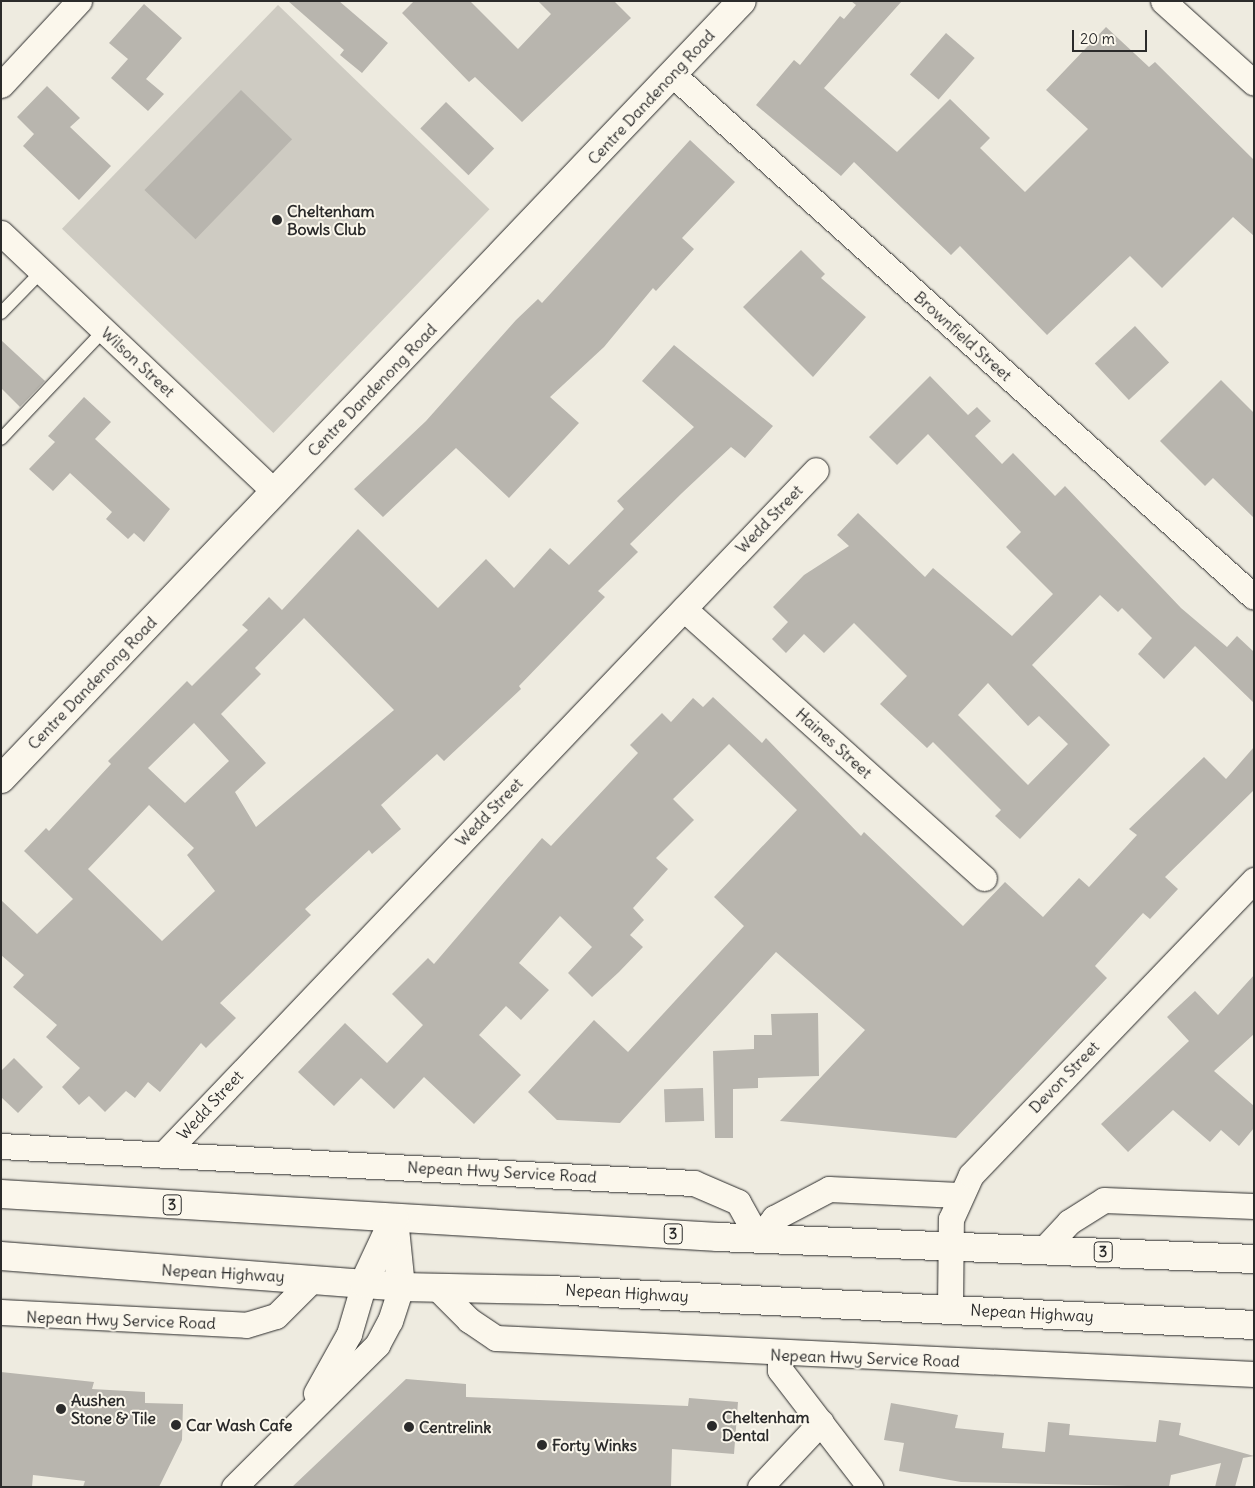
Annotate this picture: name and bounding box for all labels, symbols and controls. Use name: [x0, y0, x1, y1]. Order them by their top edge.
scale bar: [1075, 20, 1150, 52]
street label: Centre Dandenong Road: [584, 26, 718, 168]
text: 20 m: [1080, 29, 1115, 48]
place label: Cheltenham Bowls Club: [287, 201, 374, 239]
marker: Cheltenham Bowls Club: [271, 214, 283, 226]
street label: Brownfield Street: [910, 287, 1016, 385]
street label: Centre Dandenong Road: [304, 320, 440, 460]
street label: Wilson Street: [97, 323, 179, 401]
street label: Wedd Street: [732, 481, 806, 557]
street label: Centre Dandenong Road: [24, 613, 160, 753]
street label: Haines Street: [792, 704, 876, 782]
street label: Wedd Street: [452, 774, 526, 850]
street label: Devon Street: [1025, 1037, 1103, 1117]
street label: Wedd Street: [173, 1066, 247, 1144]
street label: Nepean Hwy Service Road: [407, 1157, 597, 1187]
road number: 3: [162, 1192, 182, 1218]
road number: 3: [663, 1222, 683, 1246]
road number: 3: [1093, 1240, 1113, 1264]
street label: Nepean Highway: [161, 1260, 285, 1286]
street label: Nepean Highway: [565, 1280, 689, 1306]
street label: Nepean Highway: [970, 1300, 1094, 1326]
street label: Nepean Hwy Service Road: [26, 1307, 216, 1333]
street label: Nepean Hwy Service Road: [770, 1345, 960, 1371]
place label: Aushen Stone & Tile: [71, 1390, 156, 1428]
marker: Aushen Stone & Tile: [55, 1403, 67, 1415]
place label: Cheltenham Dental: [722, 1407, 809, 1445]
place label: Car Wash Cafe: [186, 1415, 292, 1435]
place label: Centrelink: [419, 1417, 492, 1437]
marker: Car Wash Cafe: [170, 1419, 182, 1431]
marker: Cheltenham Dental: [706, 1420, 718, 1432]
marker: Centrelink: [403, 1421, 415, 1433]
place label: Forty Winks: [552, 1435, 637, 1455]
marker: Forty Winks: [536, 1439, 548, 1451]

